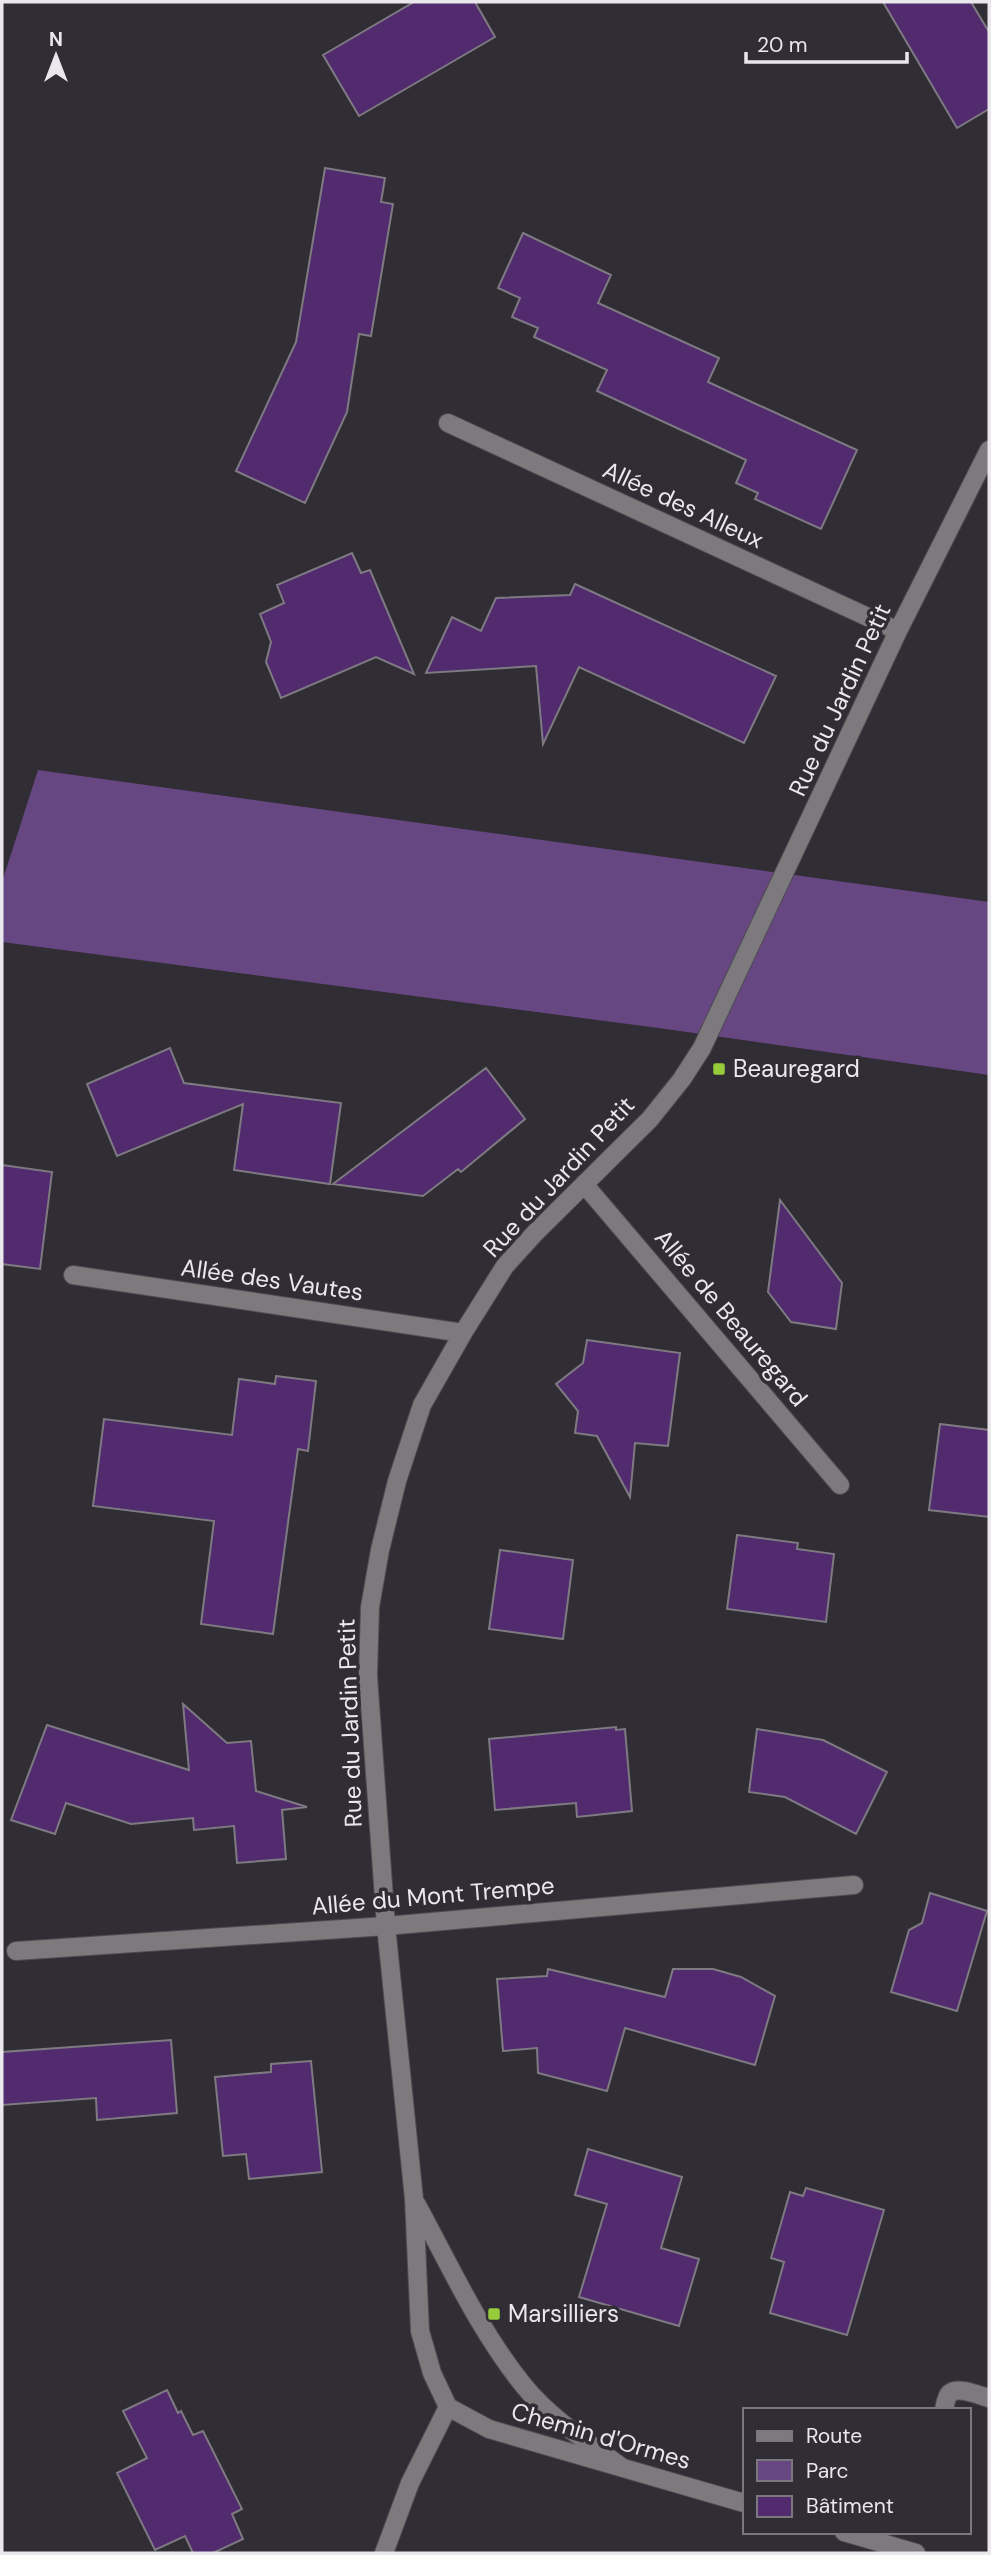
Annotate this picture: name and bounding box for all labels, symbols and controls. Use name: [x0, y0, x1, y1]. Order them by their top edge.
north arrow: [21, 21, 91, 91]
scale bar: [746, 21, 907, 65]
text: N: [49, 27, 63, 52]
text: 20 m: [757, 31, 808, 59]
street label: Allée des Alleux: [598, 454, 768, 555]
street label: Rue du Jardin Petit: [781, 599, 898, 801]
place label: Beauregard: [733, 1053, 860, 1084]
marker: Beauregard: [711, 1061, 727, 1077]
street label: Rue du Jardin Petit: [476, 1090, 641, 1264]
street label: Allée de Beauregard: [648, 1223, 815, 1413]
street label: Allée des Vautes: [179, 1251, 365, 1308]
street label: Rue du Jardin Petit: [330, 1618, 369, 1828]
street label: Allée du Mont Trempe: [310, 1869, 556, 1922]
place label: Marsilliers: [508, 2298, 619, 2329]
marker: Marsilliers: [486, 2306, 502, 2322]
street label: Chemin d'Ormes: [508, 2395, 694, 2476]
legend: [743, 2408, 970, 2534]
text: Route: [806, 2422, 862, 2450]
text: Parc: [806, 2457, 849, 2485]
text: Bâtiment: [806, 2492, 894, 2520]

